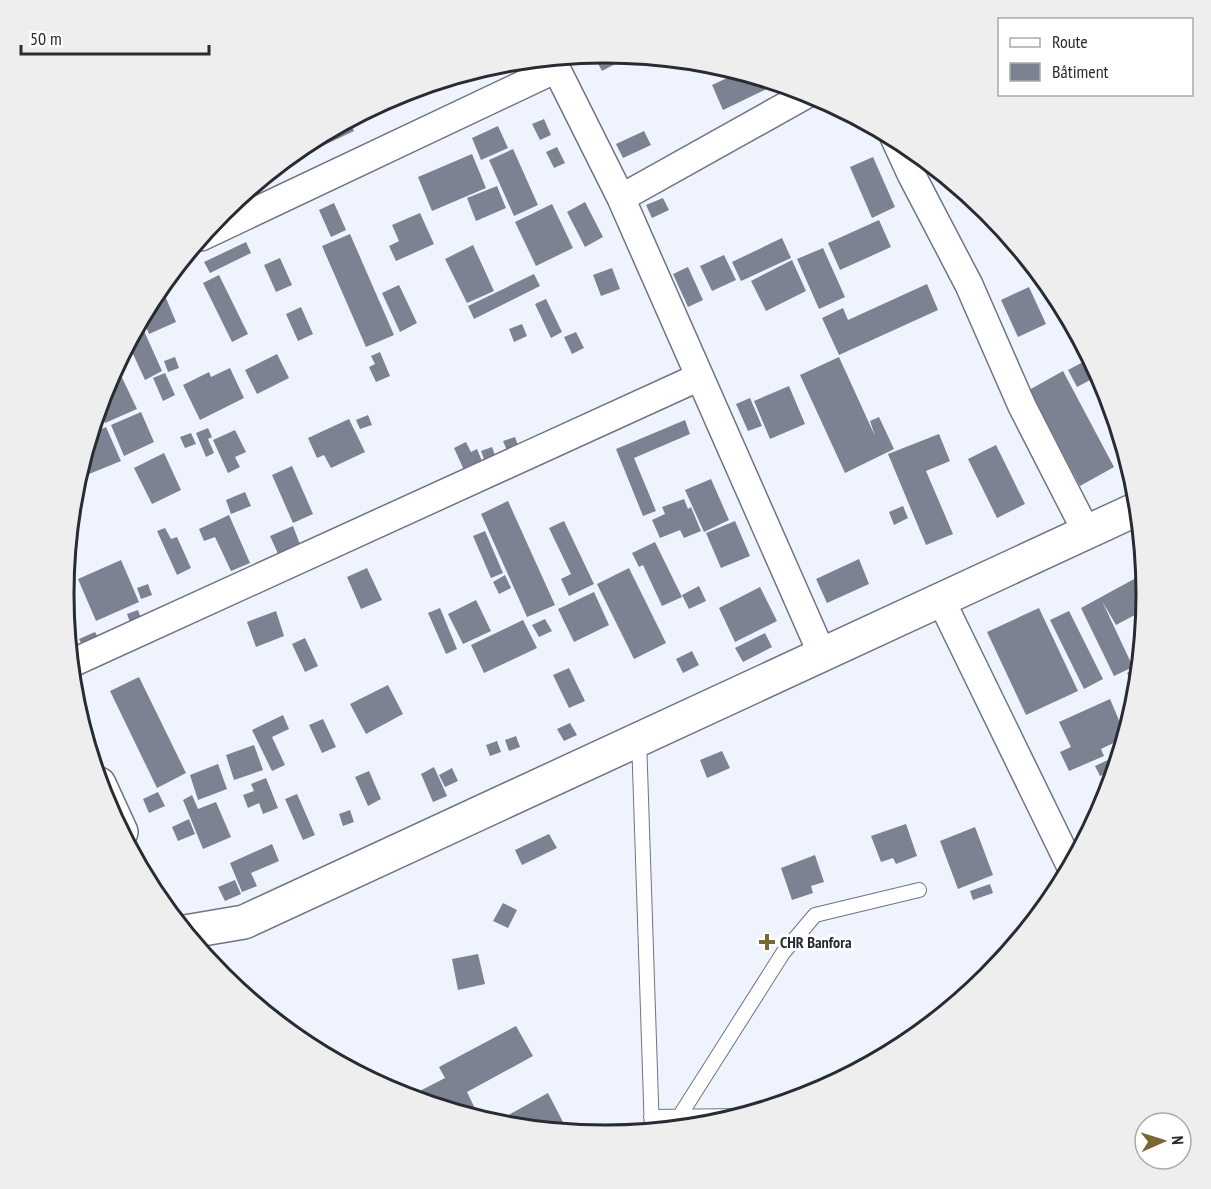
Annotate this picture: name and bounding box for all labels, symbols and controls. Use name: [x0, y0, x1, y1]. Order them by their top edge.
scale bar: [21, 18, 208, 56]
legend: [998, 18, 1193, 96]
text: 50 m: [30, 27, 62, 50]
text: Route: [1052, 30, 1088, 53]
text: Bâtiment: [1052, 60, 1109, 83]
place label: CHR Banfora: [780, 932, 852, 952]
marker: CHR Banfora: [758, 933, 776, 951]
north arrow: [1133, 1111, 1193, 1171]
text: N: [1168, 1135, 1188, 1145]

